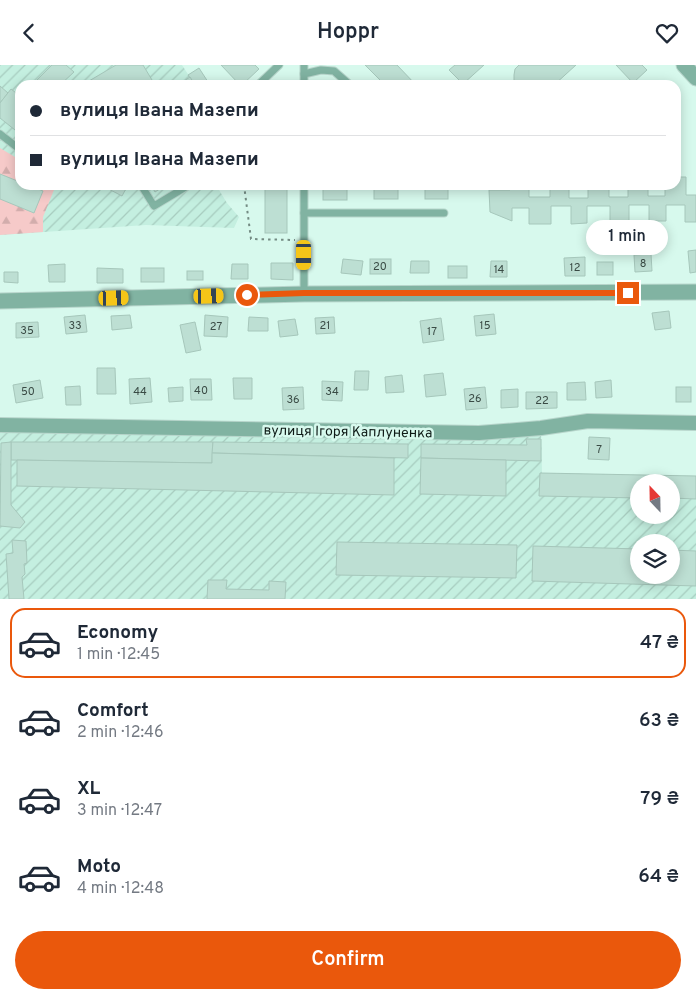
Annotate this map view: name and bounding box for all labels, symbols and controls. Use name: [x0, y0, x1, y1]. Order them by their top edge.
icon: back: [15, 19, 43, 47]
text: Hoppr: [317, 19, 379, 46]
icon: heart: [653, 19, 681, 47]
text: вулиця Івана Мазепи: [60, 99, 259, 123]
text: вулиця Івана Мазепи: [60, 148, 259, 172]
callout: 1 min: [587, 221, 669, 255]
text: 1 min: [608, 227, 646, 247]
car: [296, 240, 311, 270]
house number: 8: [640, 257, 646, 271]
house number: 20: [373, 260, 387, 274]
house number: 12: [570, 261, 580, 275]
house number: 14: [494, 263, 505, 277]
route end: [617, 282, 639, 304]
route start: [236, 284, 258, 306]
car: [193, 288, 224, 304]
car: [98, 290, 129, 306]
house number: 33: [68, 319, 82, 333]
house number: 21: [320, 319, 330, 333]
house number: 15: [480, 319, 491, 333]
house number: 27: [210, 320, 222, 334]
house number: 35: [20, 324, 34, 338]
house number: 17: [427, 325, 437, 339]
house number: 40: [194, 384, 208, 398]
house number: 50: [21, 385, 35, 399]
house number: 44: [133, 385, 147, 399]
house number: 34: [325, 385, 339, 399]
house number: 26: [468, 392, 482, 406]
house number: 36: [286, 393, 300, 407]
house number: 22: [535, 394, 549, 408]
street label: вулиця Ігоря Каплуненка: [263, 423, 433, 442]
house number: 7: [596, 443, 602, 457]
north arrow: [630, 474, 680, 524]
map controls: [630, 474, 680, 584]
button: layers: [630, 534, 680, 584]
icon: car: [17, 621, 62, 666]
text: Economy: [77, 621, 158, 645]
text: 47 ₴: [640, 631, 679, 655]
text: 1 min · 12:45: [77, 645, 160, 665]
icon: car: [17, 699, 62, 744]
text: Comfort: [77, 699, 149, 723]
text: 63 ₴: [639, 709, 679, 733]
text: 2 min · 12:46: [77, 723, 164, 743]
icon: car: [17, 777, 62, 822]
text: XL: [77, 777, 100, 801]
text: 79 ₴: [640, 787, 679, 811]
text: 3 min · 12:47: [77, 801, 162, 821]
icon: car: [17, 855, 62, 900]
text: Moto: [77, 855, 121, 879]
text: 64 ₴: [638, 865, 679, 889]
text: 4 min · 12:48: [77, 879, 164, 899]
button: Confirm: [15, 931, 681, 989]

